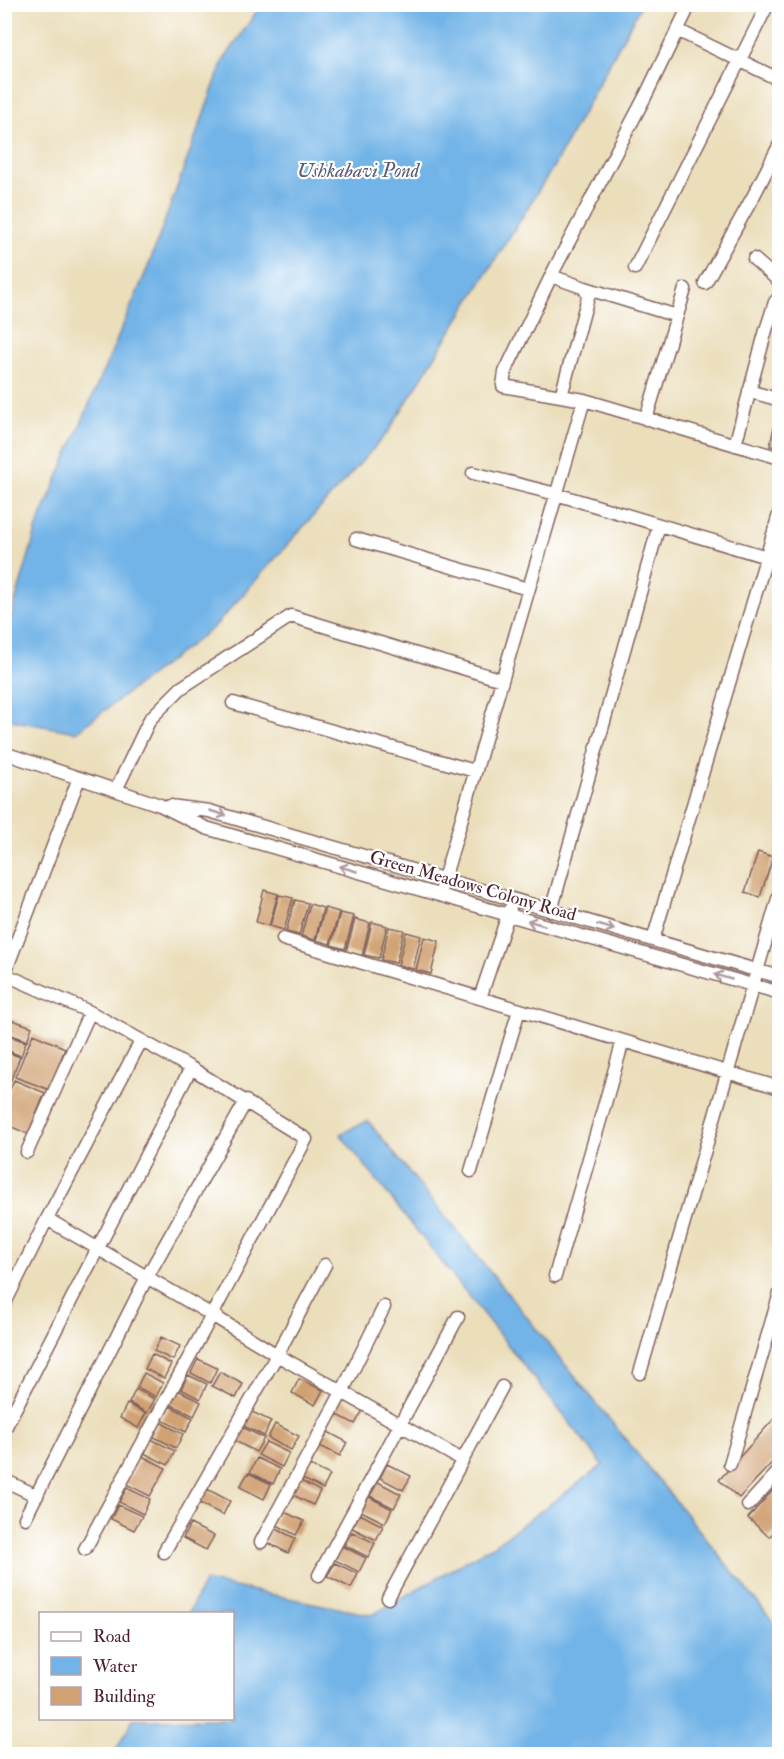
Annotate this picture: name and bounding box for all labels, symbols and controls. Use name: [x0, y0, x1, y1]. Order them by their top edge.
water label: Ushkabavi Pond: [297, 158, 421, 183]
one-way arrow: [208, 808, 227, 820]
street label: Green Meadows Colony Road: [367, 845, 579, 927]
one-way arrow: [339, 863, 358, 874]
one-way arrow: [527, 917, 546, 928]
one-way arrow: [596, 922, 615, 933]
one-way arrow: [714, 971, 733, 982]
legend: [39, 1612, 234, 1720]
text: Road: [93, 1625, 131, 1648]
text: Water: [92, 1655, 137, 1678]
text: Building: [93, 1685, 156, 1708]

